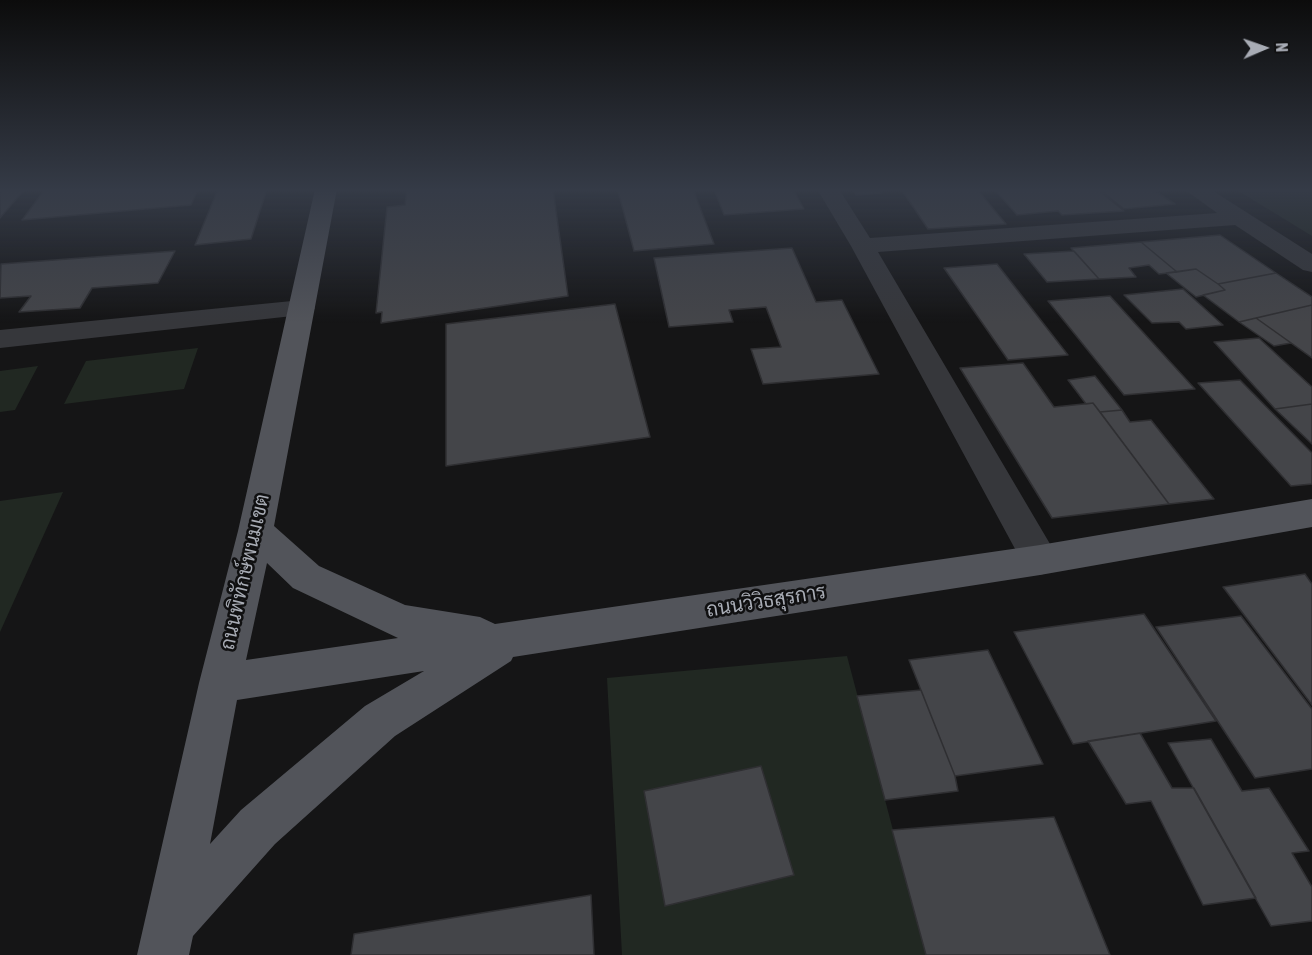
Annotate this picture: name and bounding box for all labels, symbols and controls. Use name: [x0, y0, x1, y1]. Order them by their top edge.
north arrow: [1234, 18, 1294, 78]
text: N: [1273, 42, 1291, 52]
street label: ถนนพิทักษ์พนมเขต: [215, 492, 275, 652]
street label: ถนนวิวิธสุรการ: [705, 580, 827, 622]

